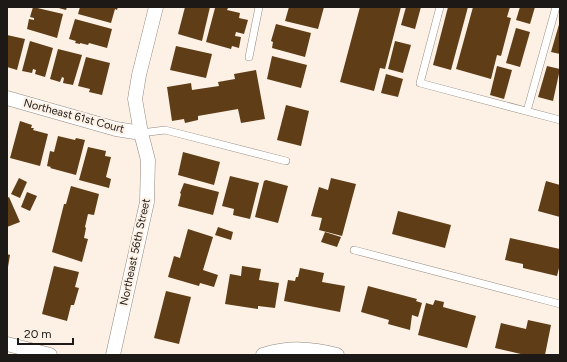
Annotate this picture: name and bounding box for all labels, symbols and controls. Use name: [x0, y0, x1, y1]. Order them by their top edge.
street label: Northeast 61st Court: [22, 96, 126, 136]
street label: Northeast 56th Street: [117, 197, 153, 307]
scale bar: [18, 320, 73, 346]
text: 20 m: [24, 327, 52, 341]

